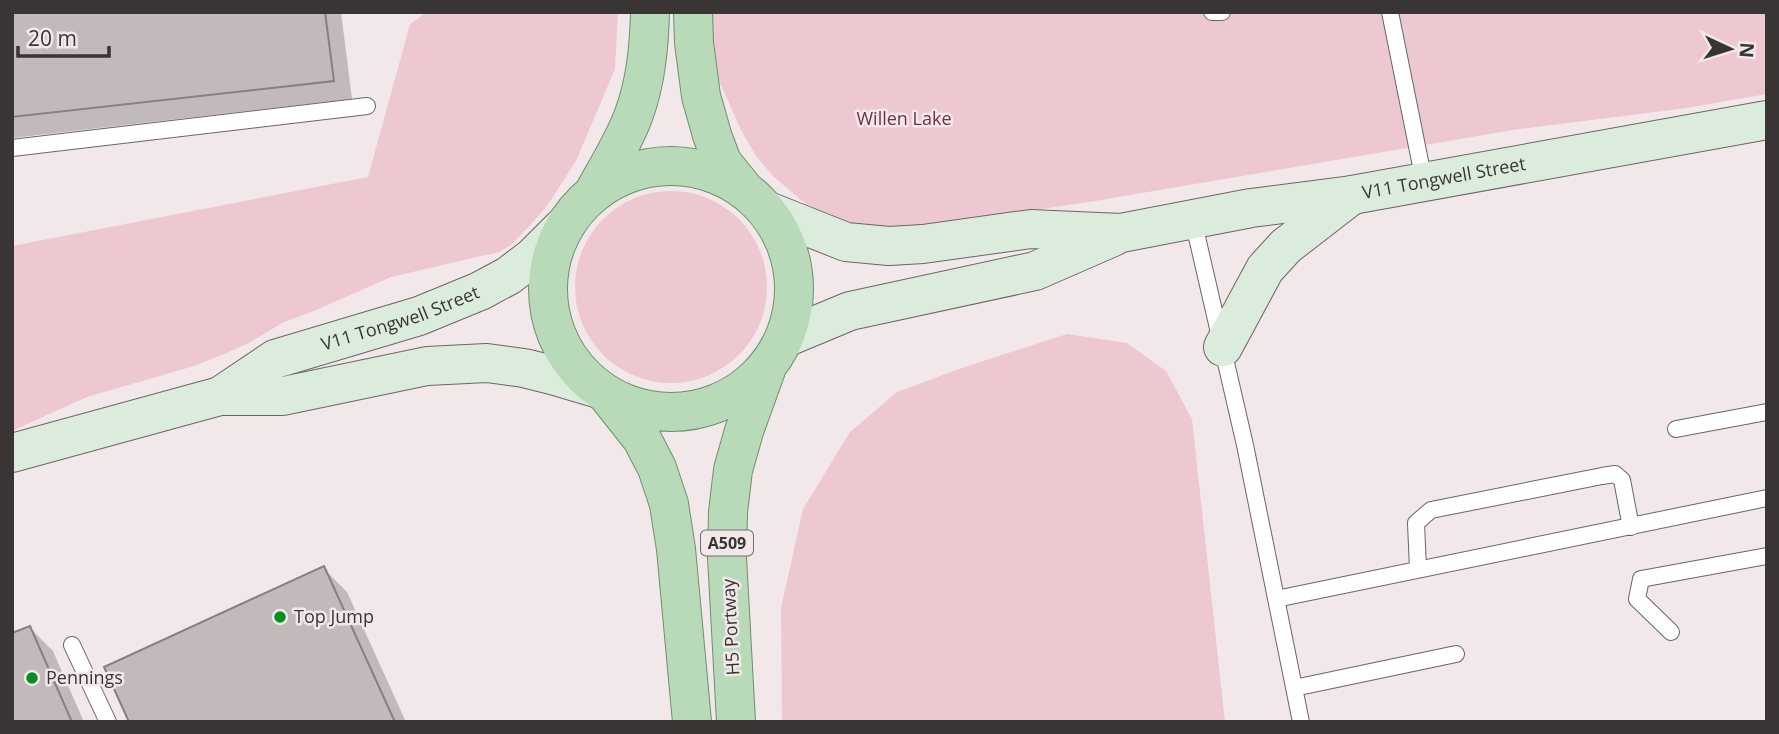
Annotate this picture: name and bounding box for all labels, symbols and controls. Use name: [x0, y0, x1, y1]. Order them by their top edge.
scale bar: [18, 14, 108, 58]
north arrow: [1695, 14, 1765, 84]
text: 20 m: [28, 24, 77, 52]
text: N: [1733, 42, 1760, 59]
park label: Willen Lake: [856, 106, 952, 130]
street label: V11 Tongwell Street: [1360, 151, 1527, 204]
street label: V11 Tongwell Street: [318, 280, 483, 356]
road number: A509: [701, 530, 753, 556]
street label: H5 Portway: [715, 577, 745, 676]
place label: Top Jump: [294, 604, 374, 628]
marker: Top Jump: [272, 609, 288, 625]
place label: Pennings: [46, 665, 123, 689]
marker: Pennings: [24, 670, 40, 686]

